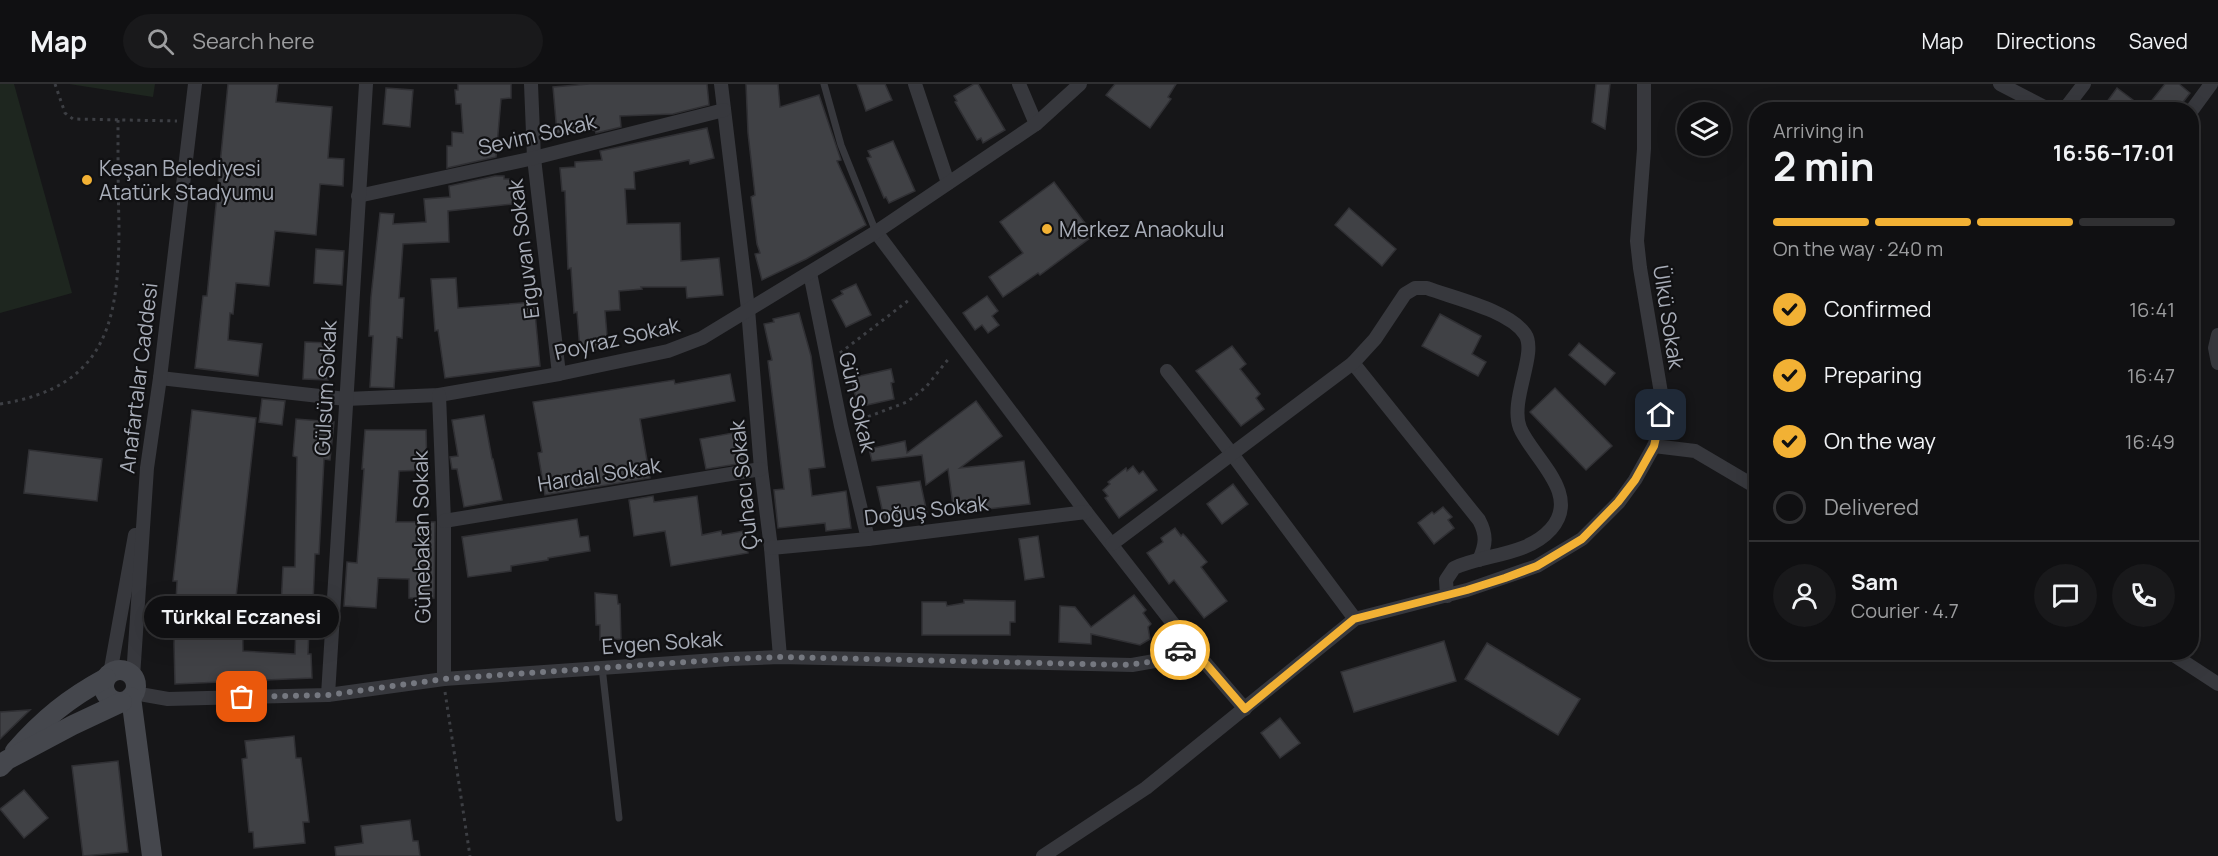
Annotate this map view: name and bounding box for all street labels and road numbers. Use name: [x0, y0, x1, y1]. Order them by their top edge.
street label: Sevim Sokak: [475, 107, 599, 161]
street label: Erguvan Sokak: [500, 177, 545, 320]
street label: Ülkü Sokak: [1647, 263, 1691, 371]
street label: Anafartalar Caddesi: [112, 281, 164, 475]
street label: Poyraz Sokak: [552, 310, 683, 366]
street label: Gülsüm Sokak: [307, 319, 343, 456]
street label: Gün Sokak: [833, 349, 883, 455]
street label: Çuhacı Sokak: [722, 418, 764, 551]
street label: Günebakan Sokak: [405, 450, 437, 624]
street label: Hardal Sokak: [535, 450, 663, 498]
street label: Doğuş Sokak: [862, 488, 990, 531]
street label: Evgen Sokak: [601, 624, 724, 660]

